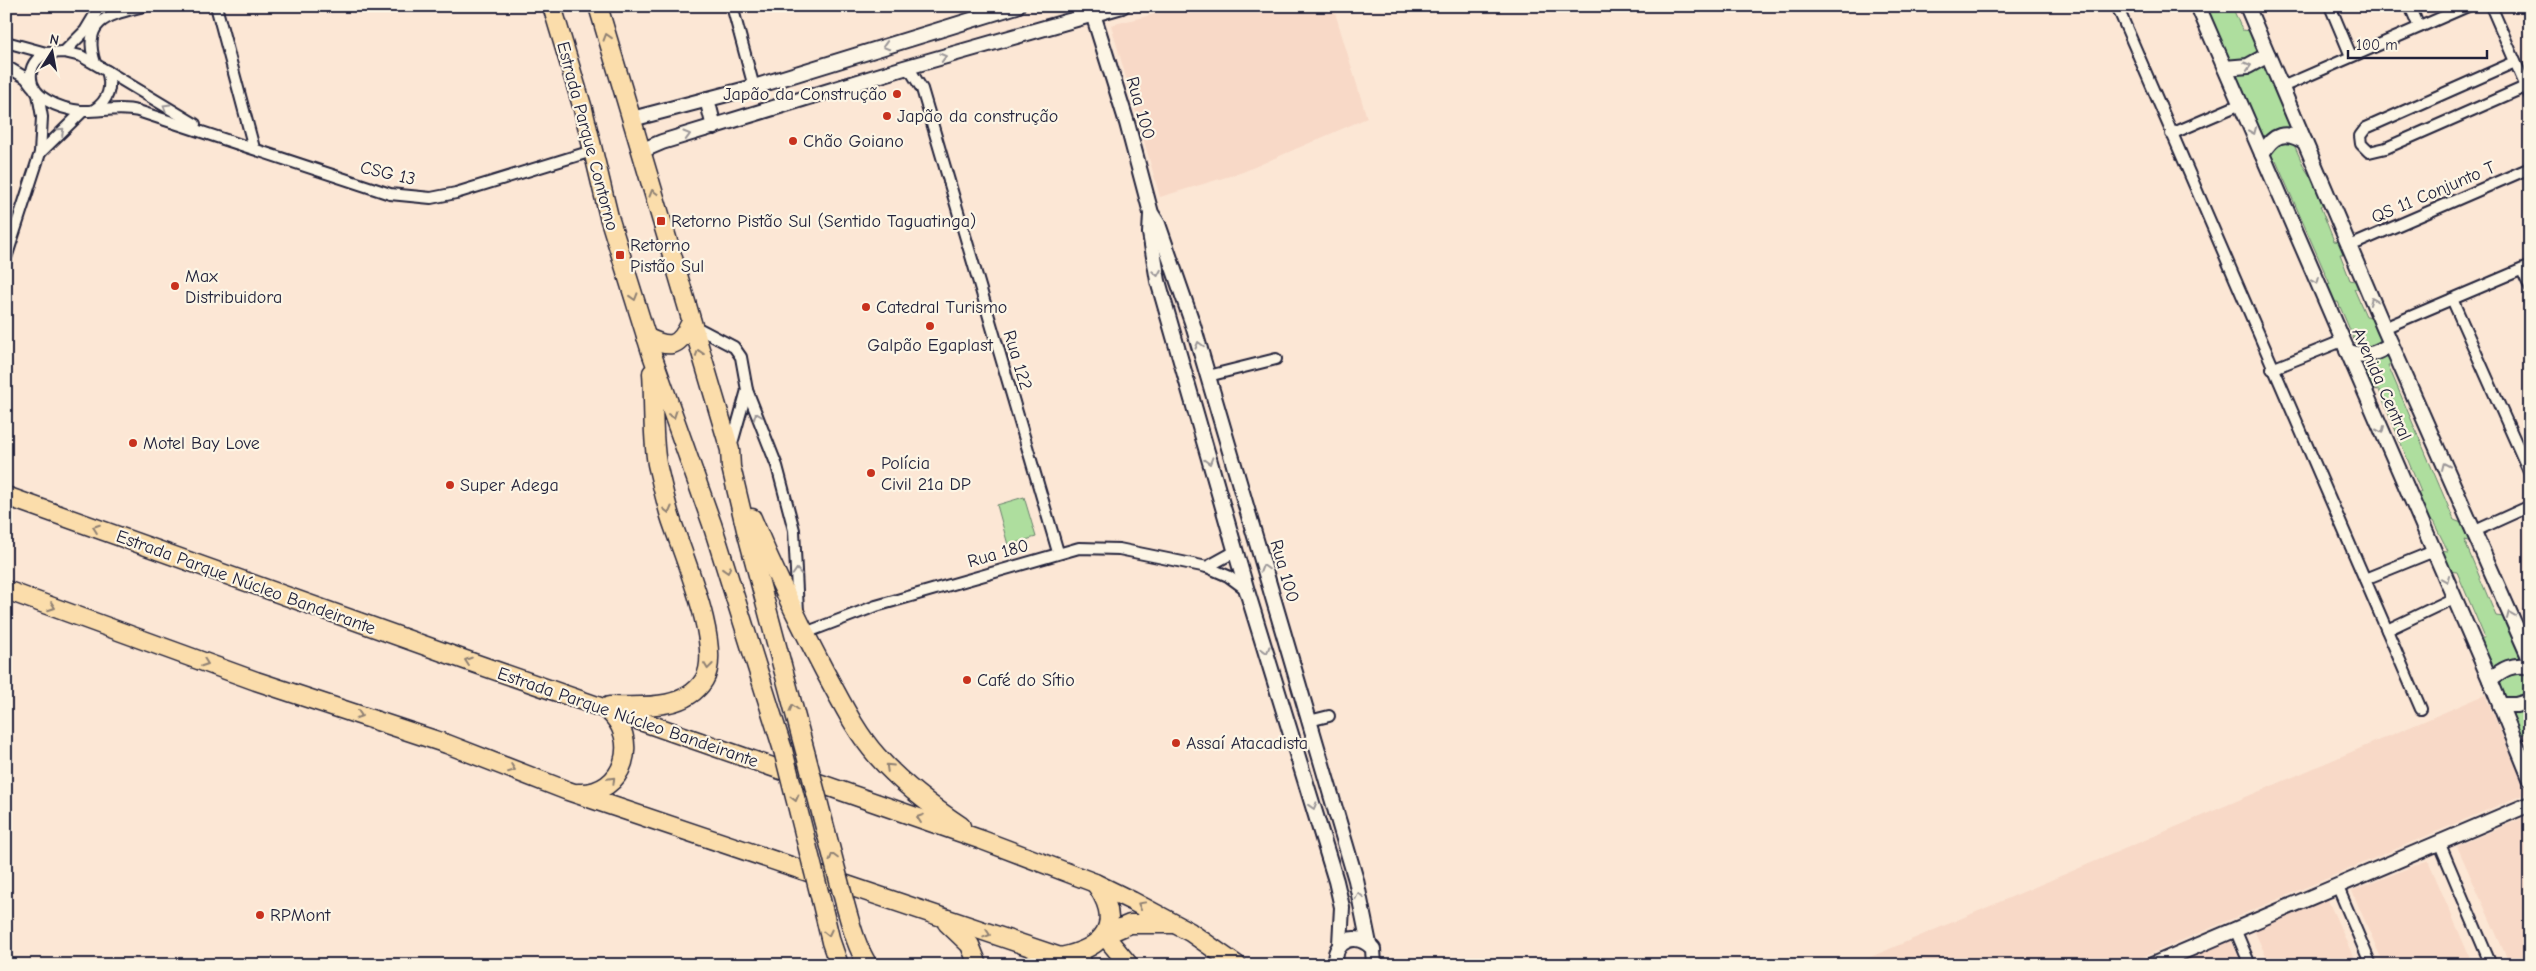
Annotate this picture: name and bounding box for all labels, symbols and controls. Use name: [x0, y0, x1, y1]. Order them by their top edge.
north arrow: [28, 28, 78, 78]
scale bar: [2348, 28, 2487, 60]
text: N: [48, 31, 60, 49]
one-way arrow: [603, 34, 613, 42]
text: 100 m: [2356, 36, 2398, 54]
street label: Estrada Parque Contorno: [552, 39, 623, 233]
one-way arrow: [883, 40, 891, 50]
one-way arrow: [938, 52, 946, 62]
one-way arrow: [2243, 61, 2252, 71]
street label: Rua 100: [1122, 74, 1159, 142]
place label: Japão da Construção: [723, 84, 887, 105]
marker: Japão da Construção: [891, 88, 903, 100]
one-way arrow: [163, 104, 172, 114]
place label: Japão da construção: [897, 106, 1058, 127]
marker: Japão da construção: [881, 110, 893, 122]
one-way arrow: [2246, 126, 2257, 135]
one-way arrow: [55, 128, 64, 137]
one-way arrow: [682, 130, 690, 140]
place label: Chão Goiano: [803, 131, 904, 152]
marker: Chão Goiano: [787, 135, 799, 147]
street label: CSG 13: [358, 157, 418, 190]
street label: QS 11 Conjunto T: [2368, 157, 2499, 228]
one-way arrow: [648, 189, 659, 198]
place label: Retorno Pistão Sul (Sentido Taguatinga): [671, 211, 976, 232]
marker: Retorno Pistão Sul (Sentido Taguatinga): [655, 215, 667, 227]
place label: Retorno Pistão Sul: [630, 235, 704, 277]
marker: Retorno Pistão Sul: [614, 249, 626, 261]
place label: Max Distribuidora: [185, 266, 282, 308]
one-way arrow: [1151, 269, 1162, 277]
one-way arrow: [2310, 276, 2321, 285]
marker: Max Distribuidora: [169, 280, 181, 292]
one-way arrow: [628, 293, 638, 301]
place label: Catedral Turismo: [876, 297, 1007, 318]
one-way arrow: [2368, 297, 2379, 306]
marker: Catedral Turismo: [860, 301, 872, 313]
marker: Galpão Egaplast: [924, 320, 936, 332]
street label: Avenida Central: [2347, 325, 2416, 444]
street label: Rua 122: [999, 328, 1037, 392]
place label: Galpão Egaplast: [867, 335, 994, 356]
one-way arrow: [1194, 341, 1205, 350]
one-way arrow: [695, 349, 705, 358]
one-way arrow: [667, 410, 677, 419]
one-way arrow: [753, 412, 763, 420]
one-way arrow: [2375, 425, 2386, 434]
place label: Motel Bay Love: [143, 433, 260, 454]
marker: Motel Bay Love: [127, 437, 139, 449]
place label: Polícia Civil 21a DP: [881, 453, 971, 495]
one-way arrow: [1204, 456, 1214, 465]
one-way arrow: [2441, 462, 2452, 471]
marker: Polícia Civil 21a DP: [865, 467, 877, 479]
place label: Super Adega: [460, 475, 559, 496]
marker: Super Adega: [444, 479, 456, 491]
one-way arrow: [662, 505, 673, 514]
one-way arrow: [93, 524, 101, 534]
street label: Estrada Parque Núcleo Bandeirante: [113, 526, 378, 639]
street label: Rua 180: [965, 535, 1031, 572]
street label: Rua 100: [1266, 537, 1303, 605]
one-way arrow: [1260, 565, 1270, 573]
one-way arrow: [721, 566, 731, 574]
one-way arrow: [792, 568, 802, 576]
one-way arrow: [2439, 574, 2450, 583]
one-way arrow: [47, 601, 56, 611]
one-way arrow: [2506, 611, 2517, 620]
one-way arrow: [1261, 646, 1271, 654]
one-way arrow: [200, 657, 209, 667]
one-way arrow: [465, 657, 473, 667]
one-way arrow: [703, 662, 714, 670]
street label: Estrada Parque Núcleo Bandeirante: [495, 663, 761, 772]
place label: Café do Sítio: [977, 670, 1075, 691]
marker: Café do Sítio: [961, 674, 973, 686]
one-way arrow: [789, 704, 799, 712]
one-way arrow: [354, 710, 362, 720]
place label: Assaí Atacadista: [1186, 733, 1308, 754]
marker: Assaí Atacadista: [1170, 737, 1182, 749]
one-way arrow: [507, 764, 515, 774]
one-way arrow: [885, 764, 894, 773]
one-way arrow: [606, 777, 615, 786]
one-way arrow: [789, 793, 800, 802]
one-way arrow: [1308, 801, 1318, 809]
one-way arrow: [916, 814, 925, 824]
one-way arrow: [828, 853, 838, 861]
one-way arrow: [1355, 891, 1365, 900]
one-way arrow: [1137, 901, 1146, 911]
place label: RPMont: [270, 905, 331, 926]
marker: RPMont: [254, 909, 266, 921]
one-way arrow: [822, 928, 833, 937]
one-way arrow: [983, 928, 991, 938]

